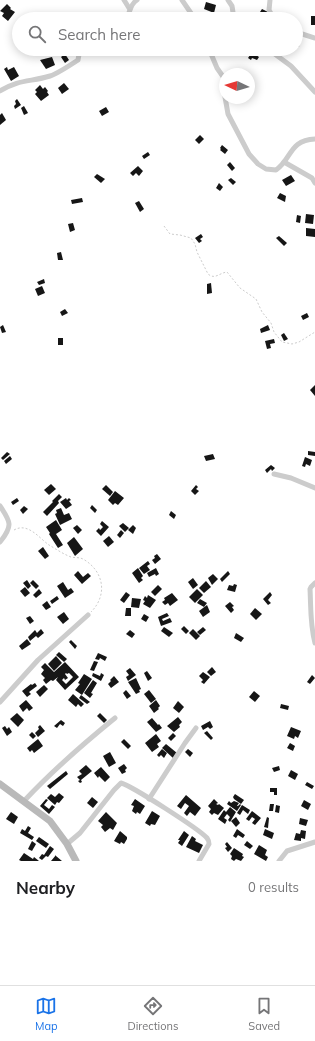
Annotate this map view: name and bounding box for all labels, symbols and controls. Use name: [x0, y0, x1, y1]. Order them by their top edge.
search box: [12, 12, 303, 56]
icon: search: [26, 23, 48, 45]
text: Search here: [58, 25, 140, 44]
north arrow: [219, 68, 255, 104]
text: Nearby: [16, 877, 75, 898]
text: 0 results: [248, 879, 299, 895]
tab: Map: [35, 995, 58, 1033]
tab: Directions: [128, 995, 178, 1033]
tab: Saved: [248, 995, 280, 1033]

